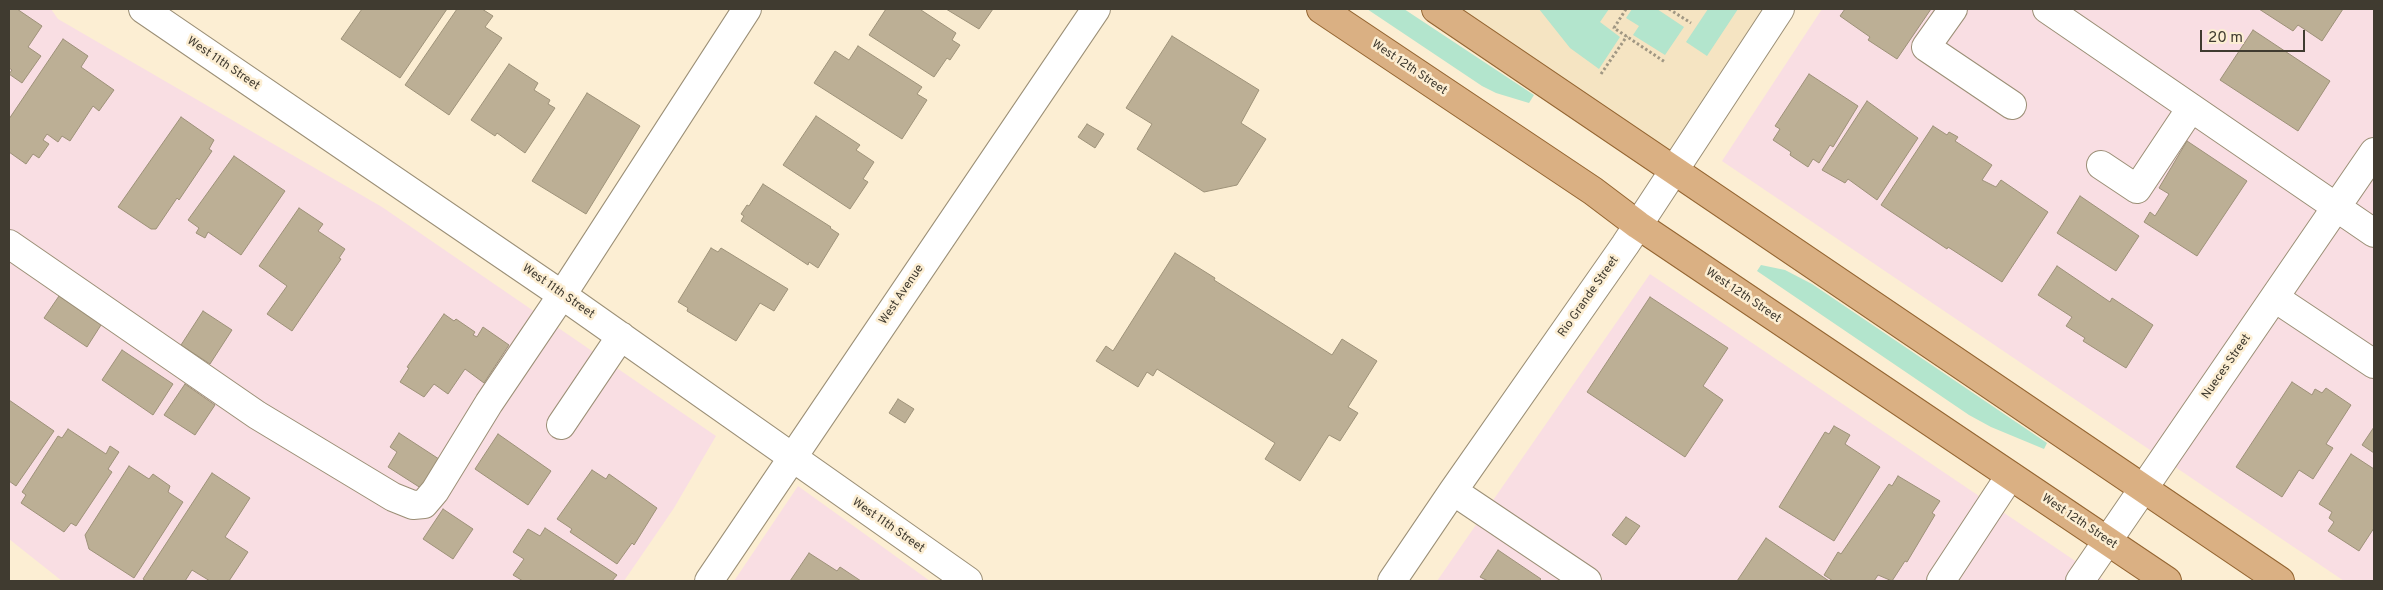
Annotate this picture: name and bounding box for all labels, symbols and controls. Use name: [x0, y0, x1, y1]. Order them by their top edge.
scale bar: [2203, 20, 2308, 52]
text: 20 m: [2208, 29, 2243, 48]
street label: West 11th Street: [184, 34, 262, 94]
street label: West 12th Street: [1369, 37, 1449, 99]
street label: Rio Grande Street: [1556, 254, 1622, 340]
street label: West 11th Street: [519, 262, 597, 322]
street label: West Avenue: [877, 262, 927, 328]
street label: West 12th Street: [1703, 265, 1783, 327]
street label: Nueces Street: [2199, 332, 2255, 402]
street label: West 12th Street: [2039, 491, 2119, 553]
street label: West 11th Street: [849, 496, 927, 556]

